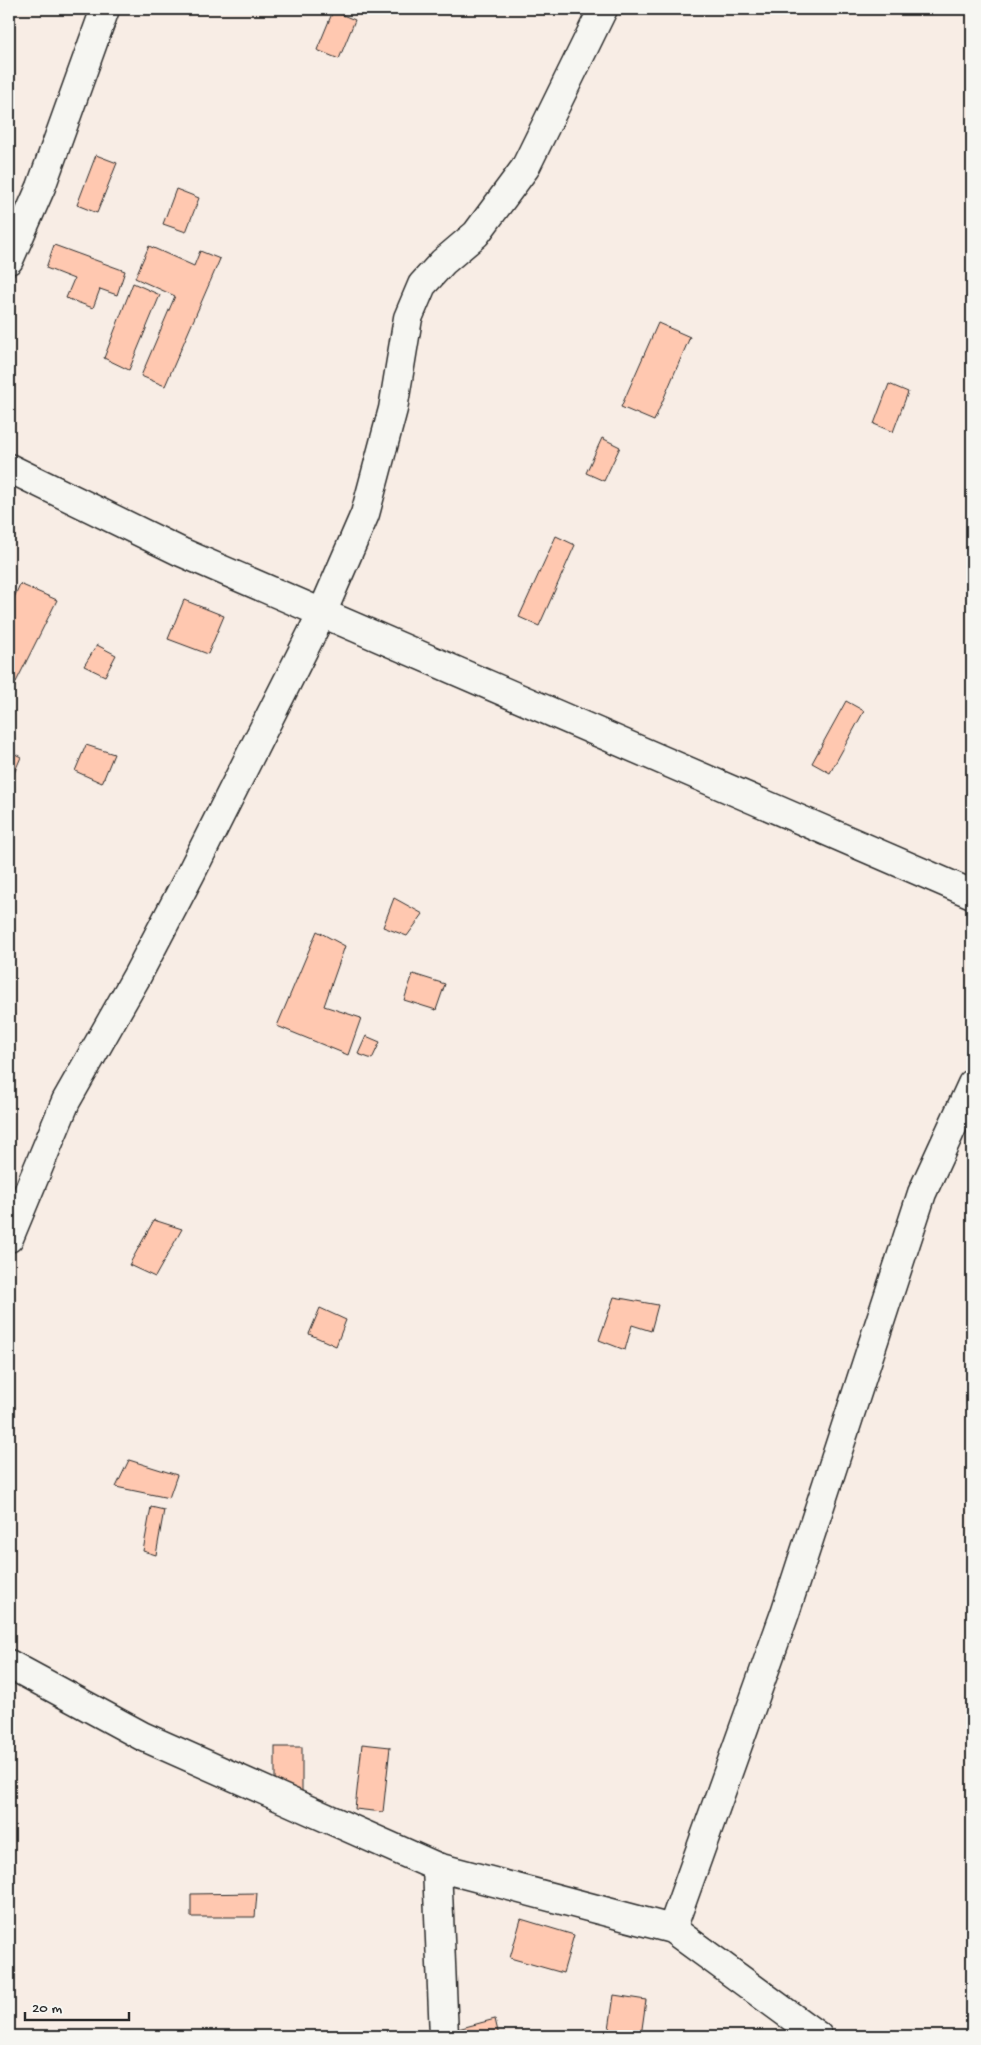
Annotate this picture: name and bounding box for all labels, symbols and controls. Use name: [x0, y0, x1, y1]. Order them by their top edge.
scale bar: [25, 1990, 129, 2022]
text: 20 m: [32, 2000, 62, 2018]

